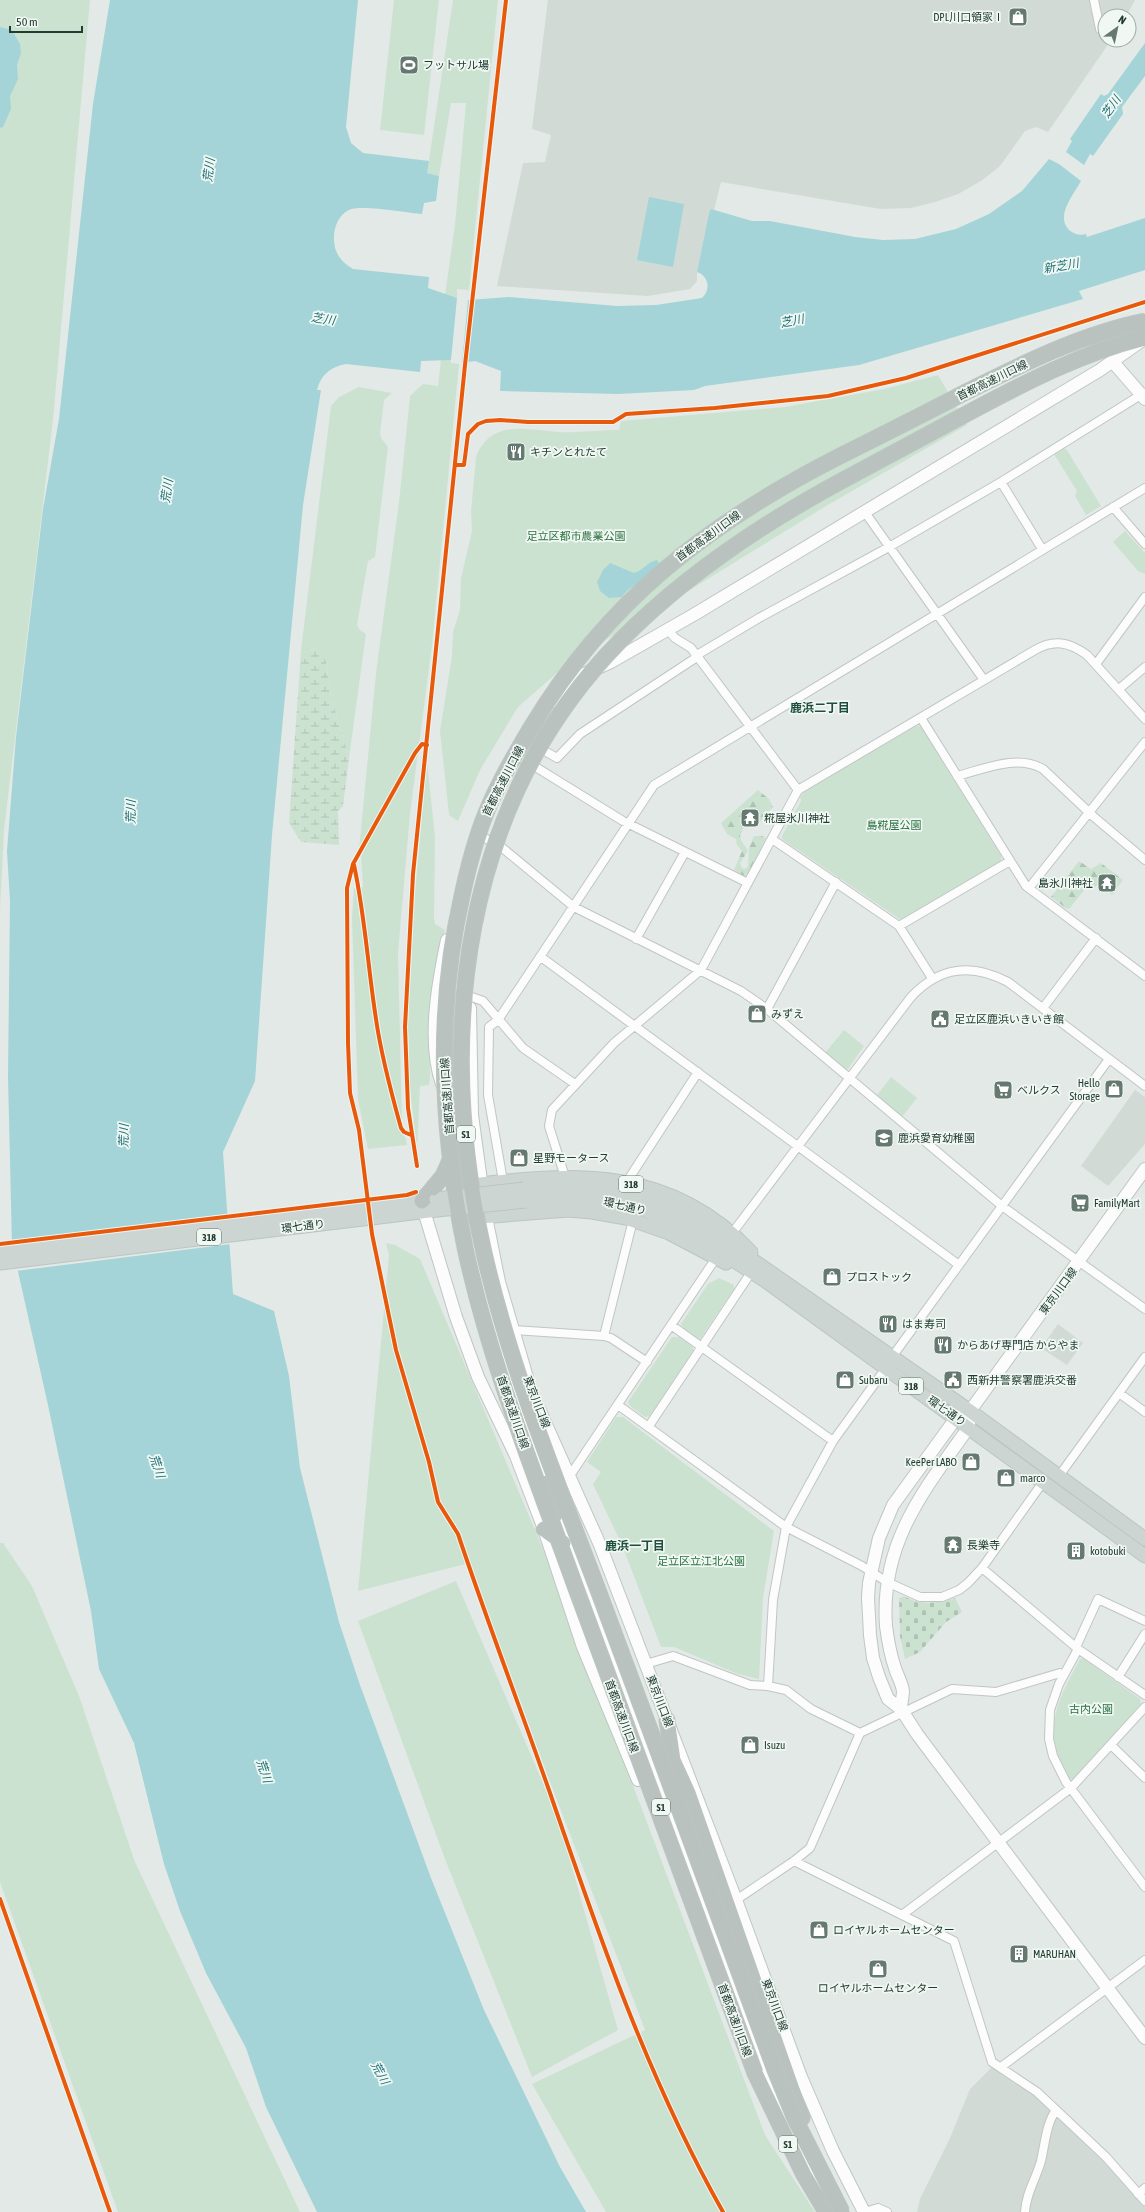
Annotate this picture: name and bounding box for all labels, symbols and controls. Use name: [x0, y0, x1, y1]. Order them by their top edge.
shop icon: DPL川口領家Ⅰ: [1007, 6, 1029, 28]
scale bar: [10, 8, 82, 34]
north arrow: [1097, 8, 1137, 48]
place label: DPL川口領家Ⅰ: [933, 11, 1004, 23]
text: N: [1116, 13, 1128, 26]
text: 50 m: [16, 15, 38, 29]
sports icon: フットサル場: [398, 54, 420, 76]
place label: フットサル場: [423, 59, 489, 71]
water label: 芝川: [1098, 92, 1125, 121]
water label: 荒川: [201, 155, 218, 183]
water label: 新芝川: [1042, 256, 1082, 276]
water label: 芝川: [310, 310, 338, 328]
water label: 芝川: [779, 311, 807, 330]
street label: 首都高速川口線: [955, 358, 1029, 402]
restaurant icon: キチンとれたて: [505, 441, 527, 463]
place label: キチンとれたて: [530, 446, 607, 458]
water label: 荒川: [158, 476, 176, 504]
street label: 首都高速川口線: [673, 509, 743, 563]
park label: 足立区都市農業公園: [527, 530, 626, 542]
district label: 鹿浜二丁目: [790, 701, 850, 715]
street label: 首都高速川口線: [480, 744, 526, 818]
water label: 荒川: [124, 798, 138, 824]
temple icon: 糀屋氷川神社: [739, 807, 761, 829]
place label: 糀屋氷川神社: [764, 812, 830, 824]
park label: 島糀屋公園: [867, 819, 922, 831]
temple icon: 島氷川神社: [1096, 872, 1118, 894]
place label: 島氷川神社: [1038, 877, 1093, 889]
shop icon: みずえ: [746, 1003, 768, 1025]
place label: みずえ: [771, 1008, 804, 1020]
public building icon: 足立区鹿浜いきいき館: [929, 1008, 951, 1030]
place label: 足立区鹿浜いきいき館: [954, 1013, 1064, 1025]
street label: 首都高速川口線: [438, 1057, 456, 1135]
place label: Hello Storage: [1070, 1077, 1100, 1102]
shop icon: Hello Storage: [1103, 1078, 1125, 1100]
supermarket icon: ベルクス: [992, 1079, 1014, 1101]
place label: ベルクス: [1017, 1084, 1061, 1096]
water label: 荒川: [117, 1122, 131, 1148]
road number: S1: [457, 1126, 475, 1142]
school or university icon: 鹿浜愛育幼稚園: [873, 1127, 895, 1149]
place label: 鹿浜愛育幼稚園: [898, 1132, 975, 1144]
shop icon: 星野モータース: [508, 1147, 530, 1169]
place label: 星野モータース: [533, 1152, 609, 1164]
road number: 318: [619, 1176, 643, 1192]
supermarket icon: FamilyMart: [1069, 1192, 1091, 1214]
street label: 環七通り: [602, 1195, 648, 1217]
place label: FamilyMart: [1094, 1197, 1140, 1209]
street label: 環七通り: [280, 1217, 326, 1235]
road number: 318: [197, 1229, 221, 1245]
street label: 東京川口線: [1037, 1265, 1079, 1317]
shop icon: プロストック: [821, 1266, 843, 1288]
place label: プロストック: [846, 1271, 912, 1283]
restaurant icon: はま寿司: [877, 1313, 899, 1335]
place label: はま寿司: [902, 1318, 946, 1330]
restaurant icon: からあげ専門店 からやま: [932, 1334, 954, 1356]
place label: からあげ専門店 からやま: [957, 1339, 1080, 1351]
shop icon: Subaru: [834, 1369, 856, 1391]
public building icon: 西新井警察署鹿浜交番: [942, 1369, 964, 1391]
street label: 首都高速川口線: [495, 1374, 531, 1450]
street label: 東京川口線: [522, 1374, 552, 1430]
place label: Subaru: [859, 1374, 888, 1386]
place label: 西新井警察署鹿浜交番: [967, 1374, 1077, 1386]
road number: 318: [899, 1378, 923, 1394]
street label: 環七通り: [926, 1393, 968, 1429]
shop icon: KeePer LABO: [960, 1451, 982, 1473]
water label: 荒川: [146, 1452, 168, 1482]
place label: KeePer LABO: [906, 1456, 957, 1468]
shop icon: marco: [995, 1467, 1017, 1489]
place label: marco: [1020, 1472, 1046, 1484]
temple icon: 長樂寺: [942, 1534, 964, 1556]
district label: 鹿浜一丁目: [605, 1539, 665, 1553]
place label: 長樂寺: [967, 1539, 1000, 1551]
building icon: kotobuki: [1065, 1540, 1087, 1562]
place label: kotobuki: [1090, 1545, 1126, 1557]
park label: 足立区立江北公園: [657, 1555, 745, 1567]
street label: 東京川口線: [645, 1673, 675, 1729]
street label: 首都高速川口線: [603, 1678, 641, 1754]
park label: 古内公園: [1069, 1703, 1113, 1715]
shop icon: Isuzu: [739, 1734, 761, 1756]
place label: Isuzu: [764, 1739, 785, 1751]
water label: 荒川: [253, 1757, 275, 1787]
road number: S1: [652, 1799, 670, 1815]
shop icon: ロイヤル ホームセンター: [808, 1919, 830, 1941]
place label: ロイヤル ホームセンター: [833, 1924, 955, 1936]
building icon: MARUHAN: [1008, 1943, 1030, 1965]
place label: MARUHAN: [1033, 1948, 1076, 1960]
shop icon: ロイヤルホームセンター: [867, 1958, 889, 1980]
street label: 東京川口線: [760, 1977, 790, 2033]
street label: 首都高速川口線: [716, 1982, 754, 2058]
place label: ロイヤルホームセンター: [818, 1982, 938, 1994]
water label: 荒川: [368, 2059, 393, 2089]
road number: S1: [779, 2136, 797, 2152]

